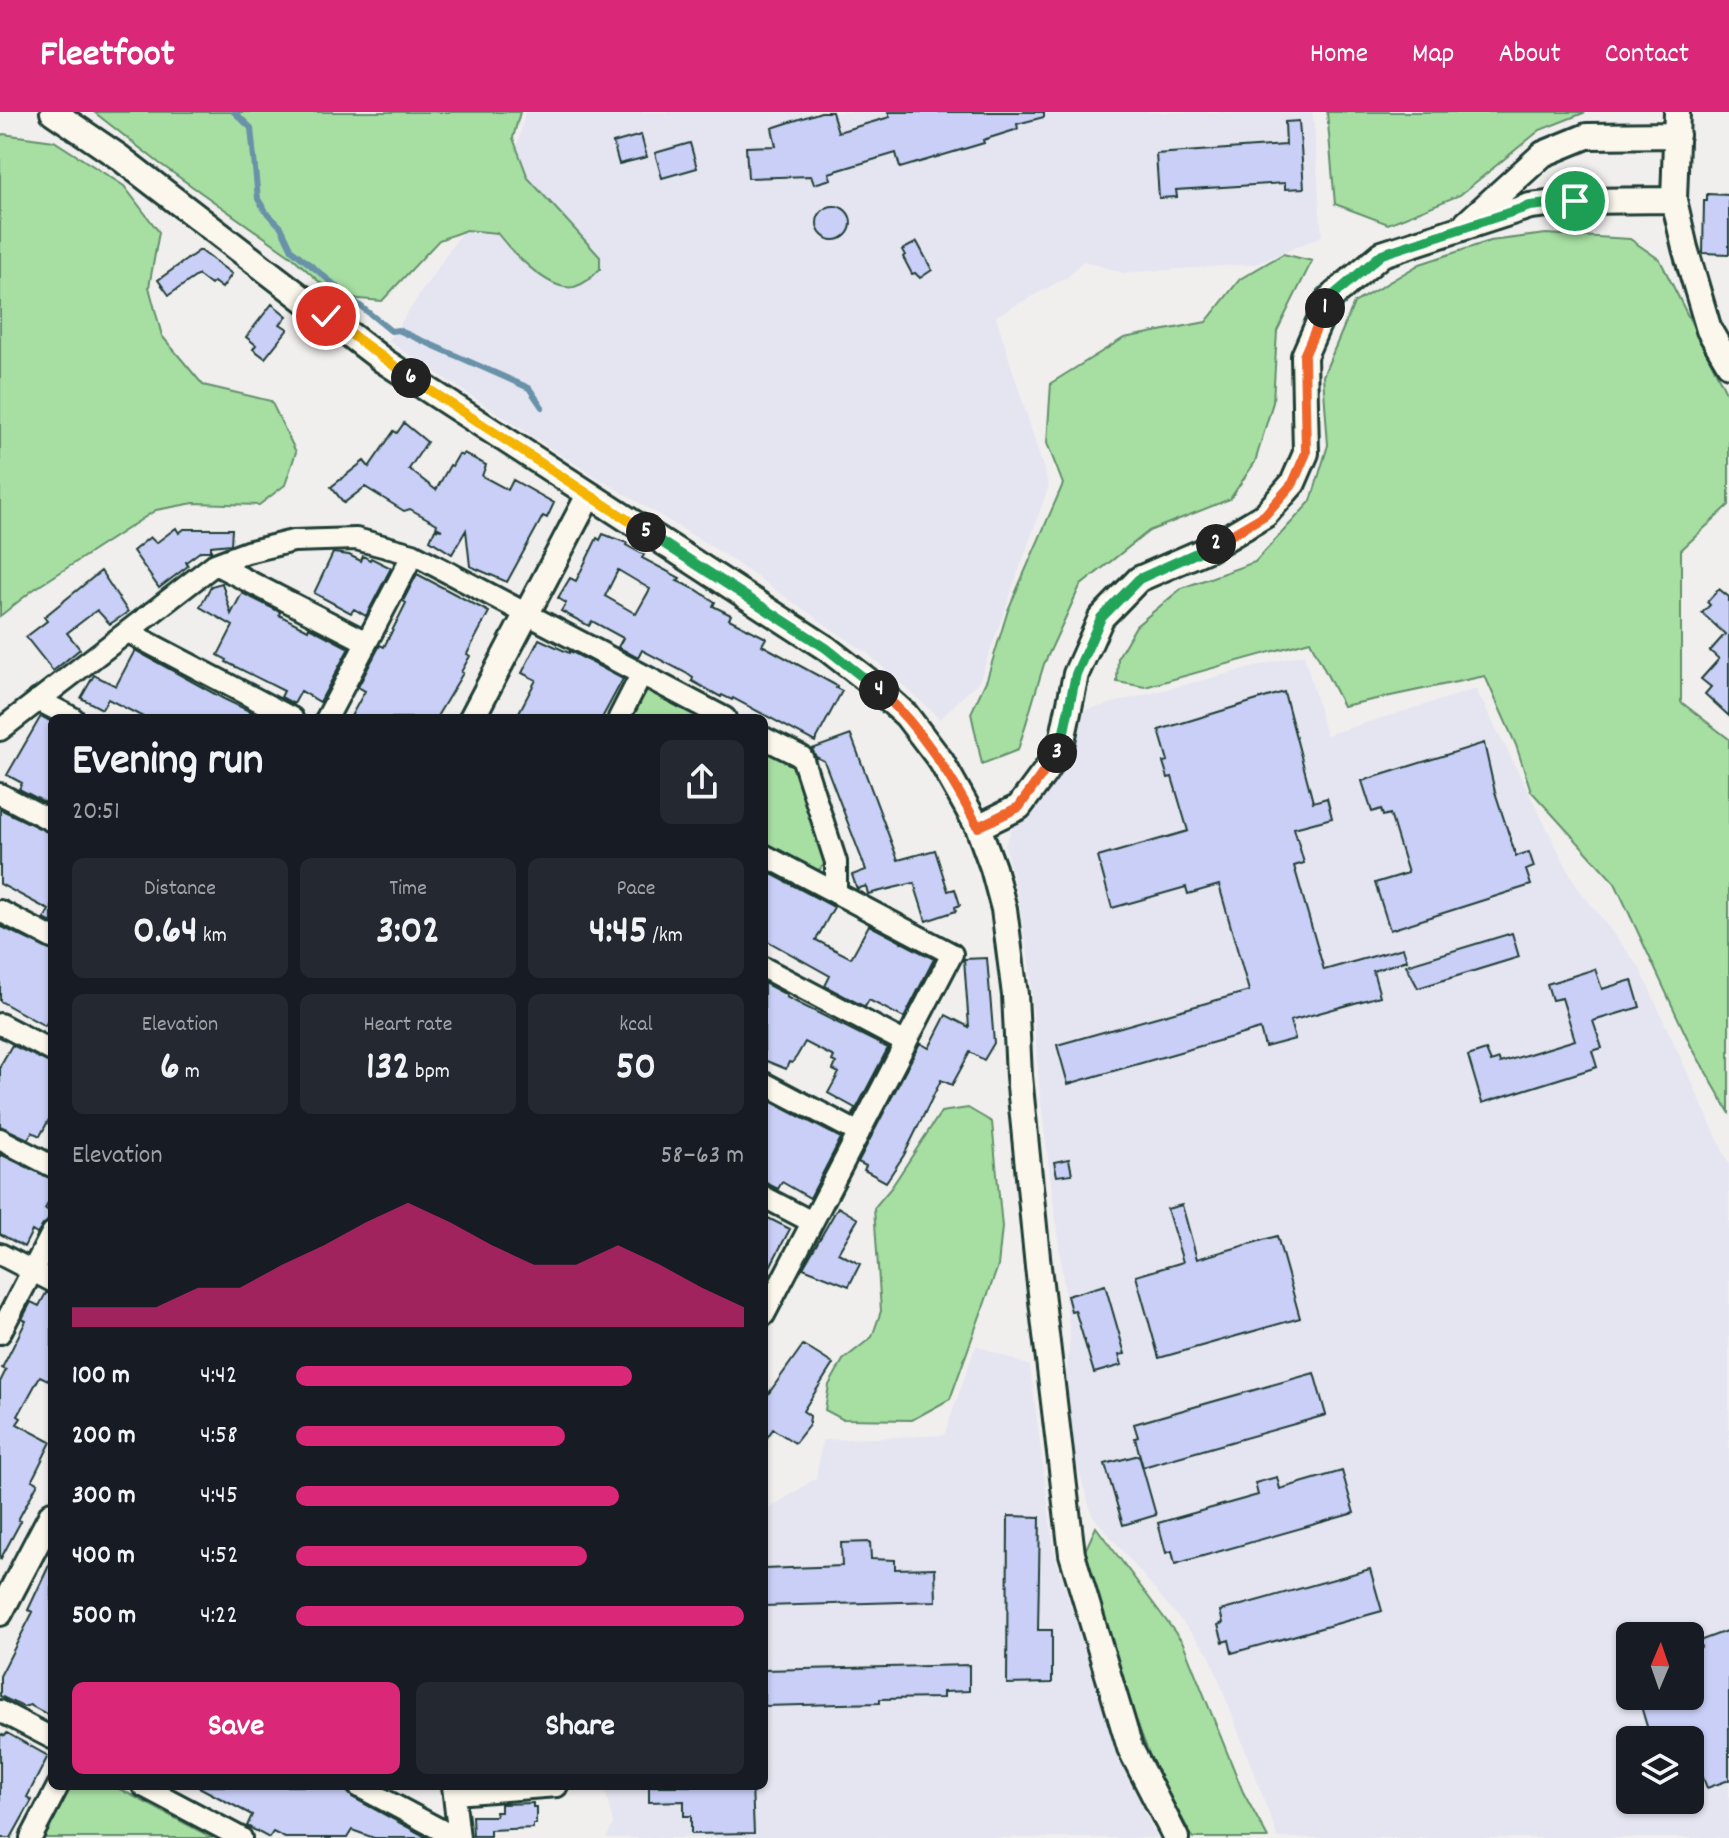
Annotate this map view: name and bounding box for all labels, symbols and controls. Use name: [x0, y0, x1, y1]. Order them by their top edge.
text: Fleetfoot: [40, 29, 175, 84]
text: Home: [1310, 36, 1368, 76]
text: Map: [1412, 36, 1454, 76]
text: About: [1498, 36, 1561, 76]
text: Contact: [1605, 36, 1689, 76]
pin: [1541, 167, 1609, 235]
icon: arrive: [1553, 179, 1597, 223]
pin: [292, 282, 360, 350]
pin: 1: [1305, 288, 1345, 328]
text: 1: [1323, 292, 1327, 323]
icon: check: [304, 294, 348, 338]
pin: 6: [391, 358, 431, 398]
text: 6: [406, 362, 416, 393]
pin: 5: [626, 512, 666, 552]
text: 5: [641, 516, 651, 547]
pin: 2: [1196, 524, 1236, 564]
text: 2: [1211, 528, 1221, 559]
pin: 4: [859, 670, 899, 710]
text: 4: [874, 674, 884, 705]
text: Evening run: [72, 732, 263, 795]
pin: 3: [1037, 733, 1077, 773]
text: 3: [1052, 737, 1062, 768]
button: share: [660, 740, 744, 824]
text: 20:51: [72, 794, 120, 831]
text: Distance: [144, 874, 216, 905]
text: Time: [389, 874, 427, 905]
text: Pace: [617, 874, 655, 905]
text: 0.64: [133, 905, 198, 962]
text: 3:02: [376, 905, 440, 962]
text: 4:45: [589, 905, 647, 962]
text: km: [198, 921, 227, 952]
text: /km: [647, 921, 683, 952]
text: Elevation: [142, 1010, 218, 1041]
text: Heart rate: [364, 1010, 452, 1041]
text: kcal: [619, 1010, 653, 1041]
text: 6: [160, 1041, 180, 1098]
text: 132: [366, 1041, 410, 1098]
text: 50: [616, 1041, 656, 1098]
text: m: [180, 1057, 200, 1088]
text: bpm: [410, 1057, 450, 1088]
text: Elevation: [72, 1138, 162, 1175]
text: 58–63 m: [661, 1138, 744, 1175]
text: 100 m: [72, 1358, 130, 1395]
text: 4:42: [200, 1358, 237, 1395]
text: 200 m: [72, 1418, 136, 1455]
text: 4:58: [200, 1418, 238, 1455]
text: 300 m: [72, 1478, 136, 1515]
text: 4:45: [200, 1478, 238, 1515]
text: 400 m: [72, 1538, 135, 1575]
text: 4:52: [200, 1538, 239, 1575]
text: 500 m: [72, 1598, 136, 1635]
text: 4:22: [200, 1598, 238, 1635]
north arrow: [1616, 1622, 1704, 1710]
map controls: [1616, 1622, 1704, 1814]
button: Save: [72, 1682, 400, 1774]
button: Share: [416, 1682, 744, 1774]
button: layers: [1616, 1726, 1704, 1814]

